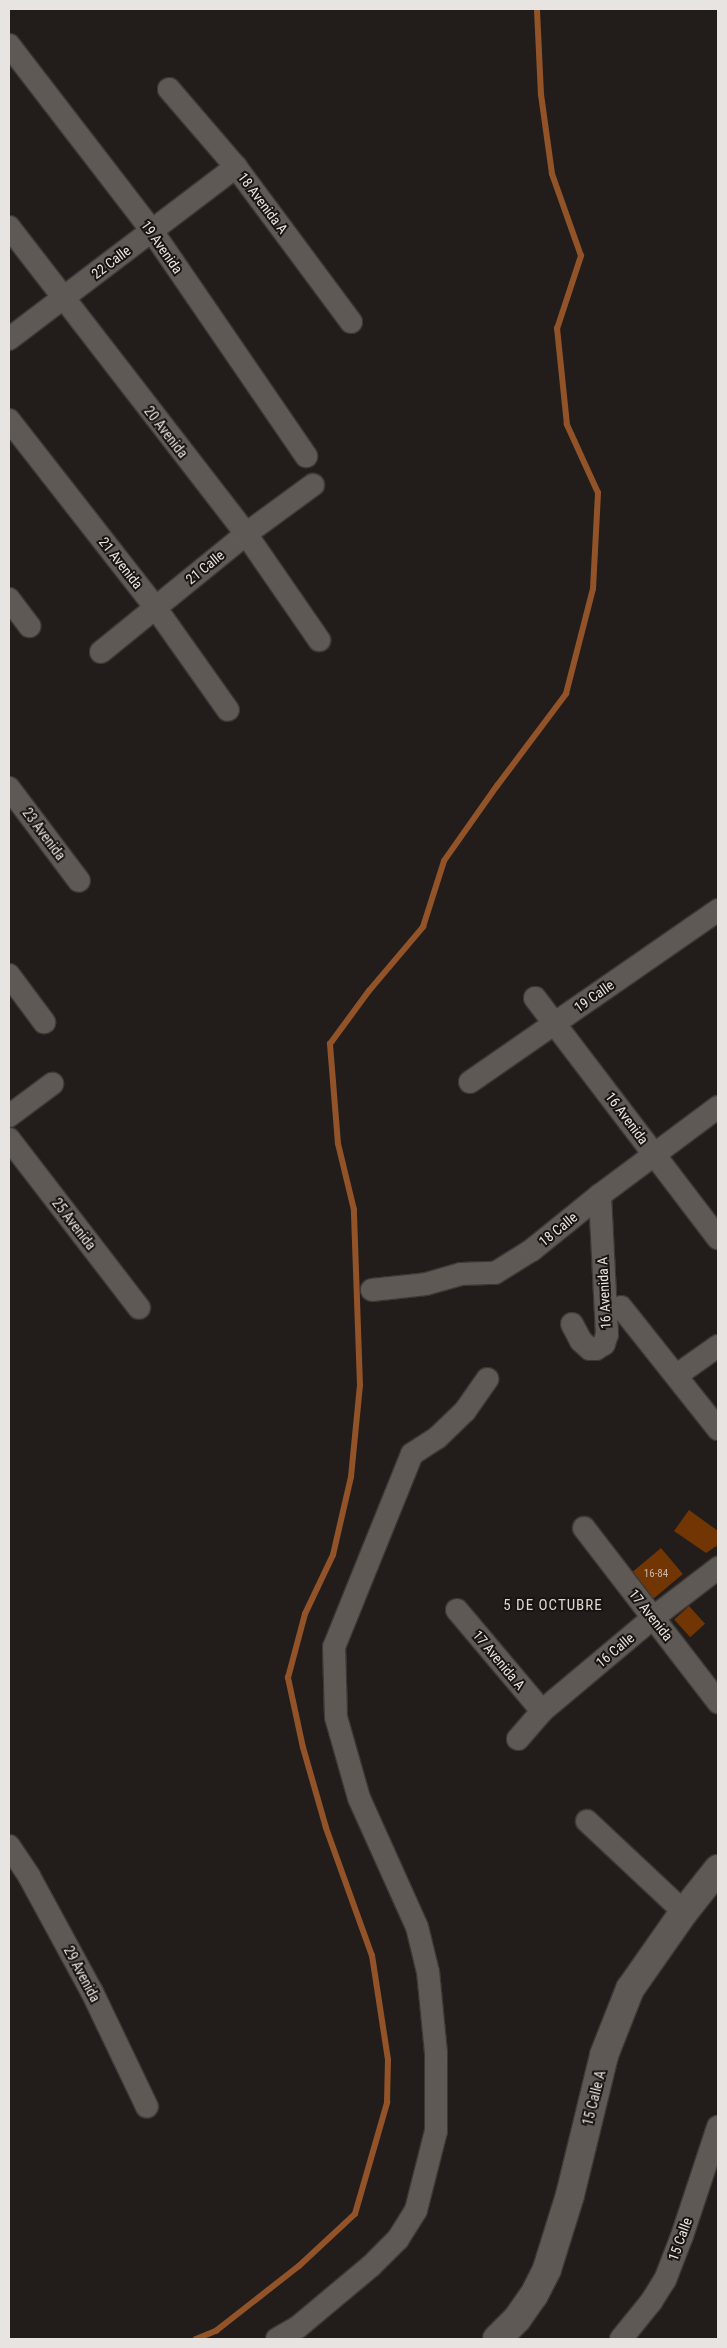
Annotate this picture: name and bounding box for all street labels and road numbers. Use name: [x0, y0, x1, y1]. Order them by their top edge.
street label: 18 Avenida A: [235, 169, 291, 237]
street label: 19 Avenida: [138, 217, 186, 277]
street label: 22 Calle: [88, 242, 134, 282]
street label: 20 Avenida: [141, 403, 191, 461]
street label: 21 Avenida: [96, 534, 146, 592]
street label: 21 Calle: [182, 546, 228, 588]
street label: 23 Avenida: [19, 805, 69, 863]
street label: 19 Calle: [571, 976, 617, 1016]
street label: 16 Avenida: [602, 1089, 652, 1147]
street label: 25 Avenida: [49, 1195, 99, 1253]
street label: 18 Calle: [535, 1208, 581, 1250]
street label: 16 Avenida A: [594, 1257, 614, 1329]
street label: 17 Avenida: [626, 1586, 676, 1644]
street label: 17 Avenida A: [469, 1627, 529, 1693]
street label: 16 Calle: [592, 1629, 638, 1671]
street label: 29 Avenida: [60, 1943, 104, 2005]
street label: 15 Calle A: [579, 2069, 609, 2127]
street label: 15 Calle: [664, 2215, 696, 2263]

